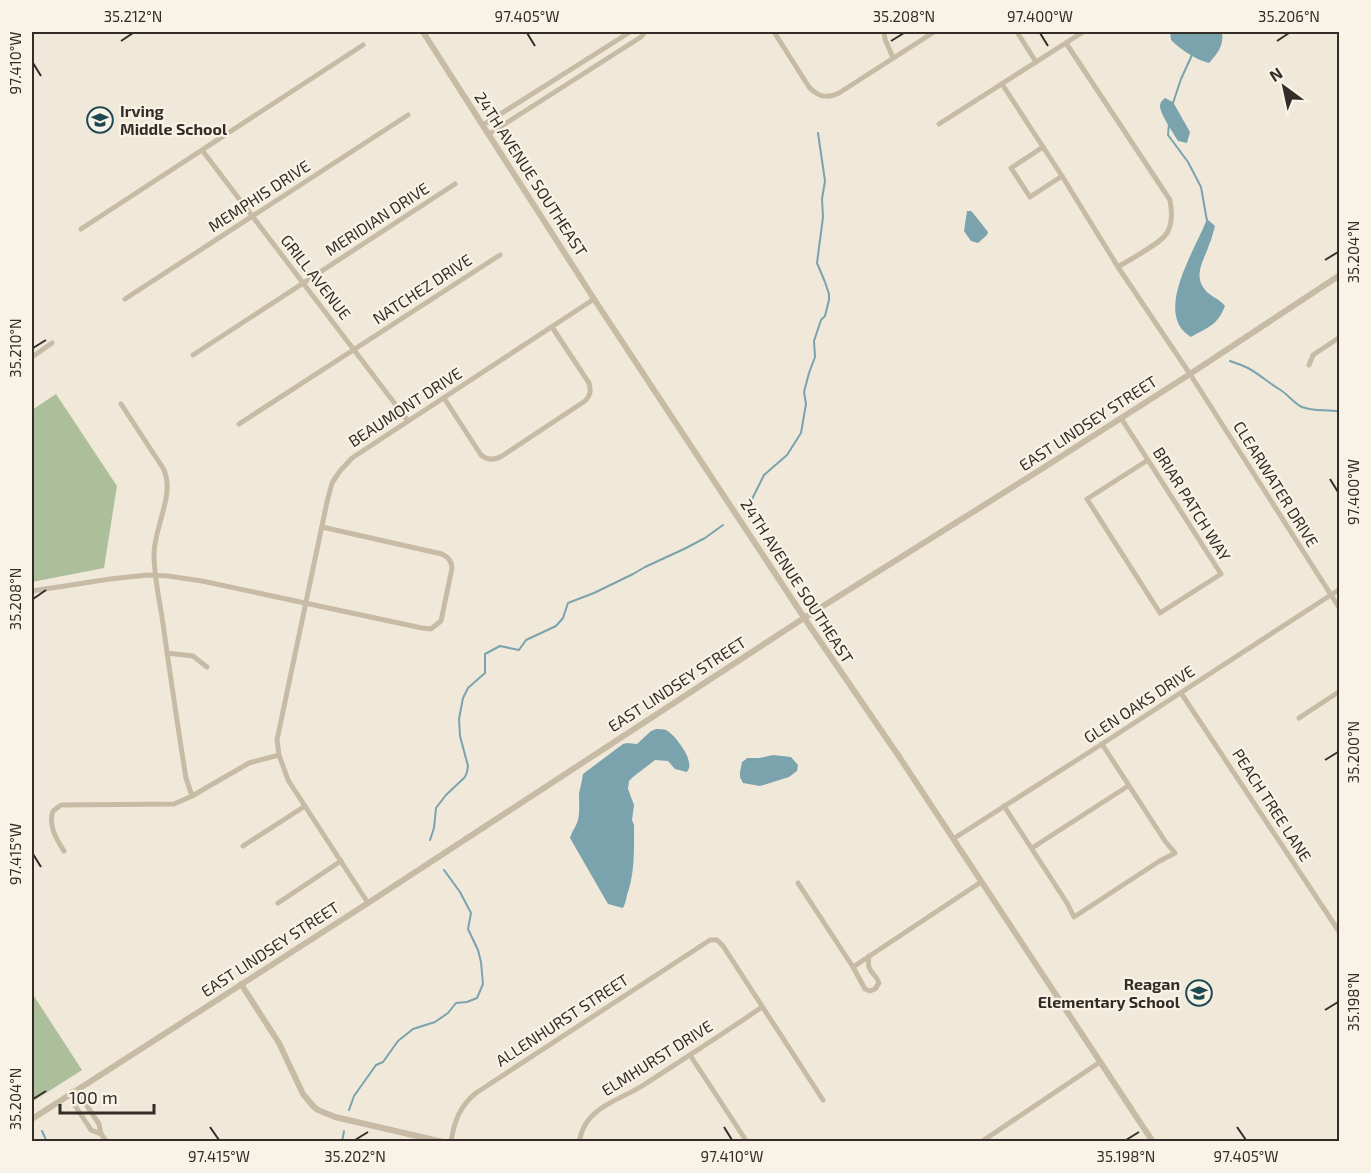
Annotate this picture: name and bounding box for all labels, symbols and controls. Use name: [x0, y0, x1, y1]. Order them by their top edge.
text: 35.212°N: [104, 7, 162, 25]
text: 97.405°W: [495, 7, 559, 25]
text: 35.208°N: [873, 7, 935, 25]
text: 97.400°W: [1007, 7, 1073, 25]
text: 35.206°N: [1258, 7, 1320, 25]
text: 97.410°W: [6, 32, 24, 94]
north arrow: [1254, 57, 1314, 117]
text: N: [1266, 63, 1286, 85]
street label: 24TH AVENUE SOUTHEAST: [471, 88, 592, 259]
place label: Irving Middle School: [120, 101, 228, 138]
school or university icon: Irving Middle School: [85, 105, 115, 135]
street label: MEMPHIS DRIVE: [204, 156, 313, 235]
street label: MERIDIAN DRIVE: [321, 178, 432, 259]
text: 35.204°N: [1344, 221, 1362, 283]
street label: GRILL AVENUE: [277, 230, 355, 323]
street label: NATCHEZ DRIVE: [369, 250, 475, 328]
text: 35.210°N: [6, 318, 24, 378]
street label: BEAUMONT DRIVE: [344, 363, 465, 450]
street label: EAST LINDSEY STREET: [1015, 371, 1160, 474]
street label: CLEARWATER DRIVE: [1230, 417, 1323, 550]
street label: BRIAR PATCH WAY: [1150, 443, 1235, 564]
text: 97.400°W: [1344, 459, 1362, 525]
street label: 24TH AVENUE SOUTHEAST: [737, 495, 858, 666]
text: 35.208°N: [6, 568, 24, 630]
street label: EAST LINDSEY STREET: [604, 632, 749, 735]
street label: GLEN OAKS DRIVE: [1080, 661, 1198, 746]
text: 35.200°N: [1344, 721, 1362, 783]
street label: PEACH TREE LANE: [1229, 745, 1316, 865]
text: 97.415°W: [6, 823, 24, 885]
street label: EAST LINDSEY STREET: [197, 897, 342, 1000]
street label: ALLENHURST STREET: [492, 969, 632, 1070]
text: 35.198°N: [1344, 973, 1362, 1031]
place label: Reagan Elementary School: [1038, 974, 1181, 1012]
school or university icon: Reagan Elementary School: [1184, 978, 1214, 1008]
street label: ELMHURST DRIVE: [598, 1016, 716, 1099]
text: 35.204°N: [6, 1068, 24, 1130]
scale bar: [60, 1077, 154, 1115]
text: 100 m: [69, 1086, 118, 1108]
text: 97.415°W: [188, 1147, 250, 1165]
text: 35.202°N: [324, 1147, 386, 1165]
text: 97.410°W: [701, 1147, 763, 1165]
text: 35.198°N: [1097, 1147, 1155, 1165]
text: 97.405°W: [1214, 1147, 1278, 1165]

